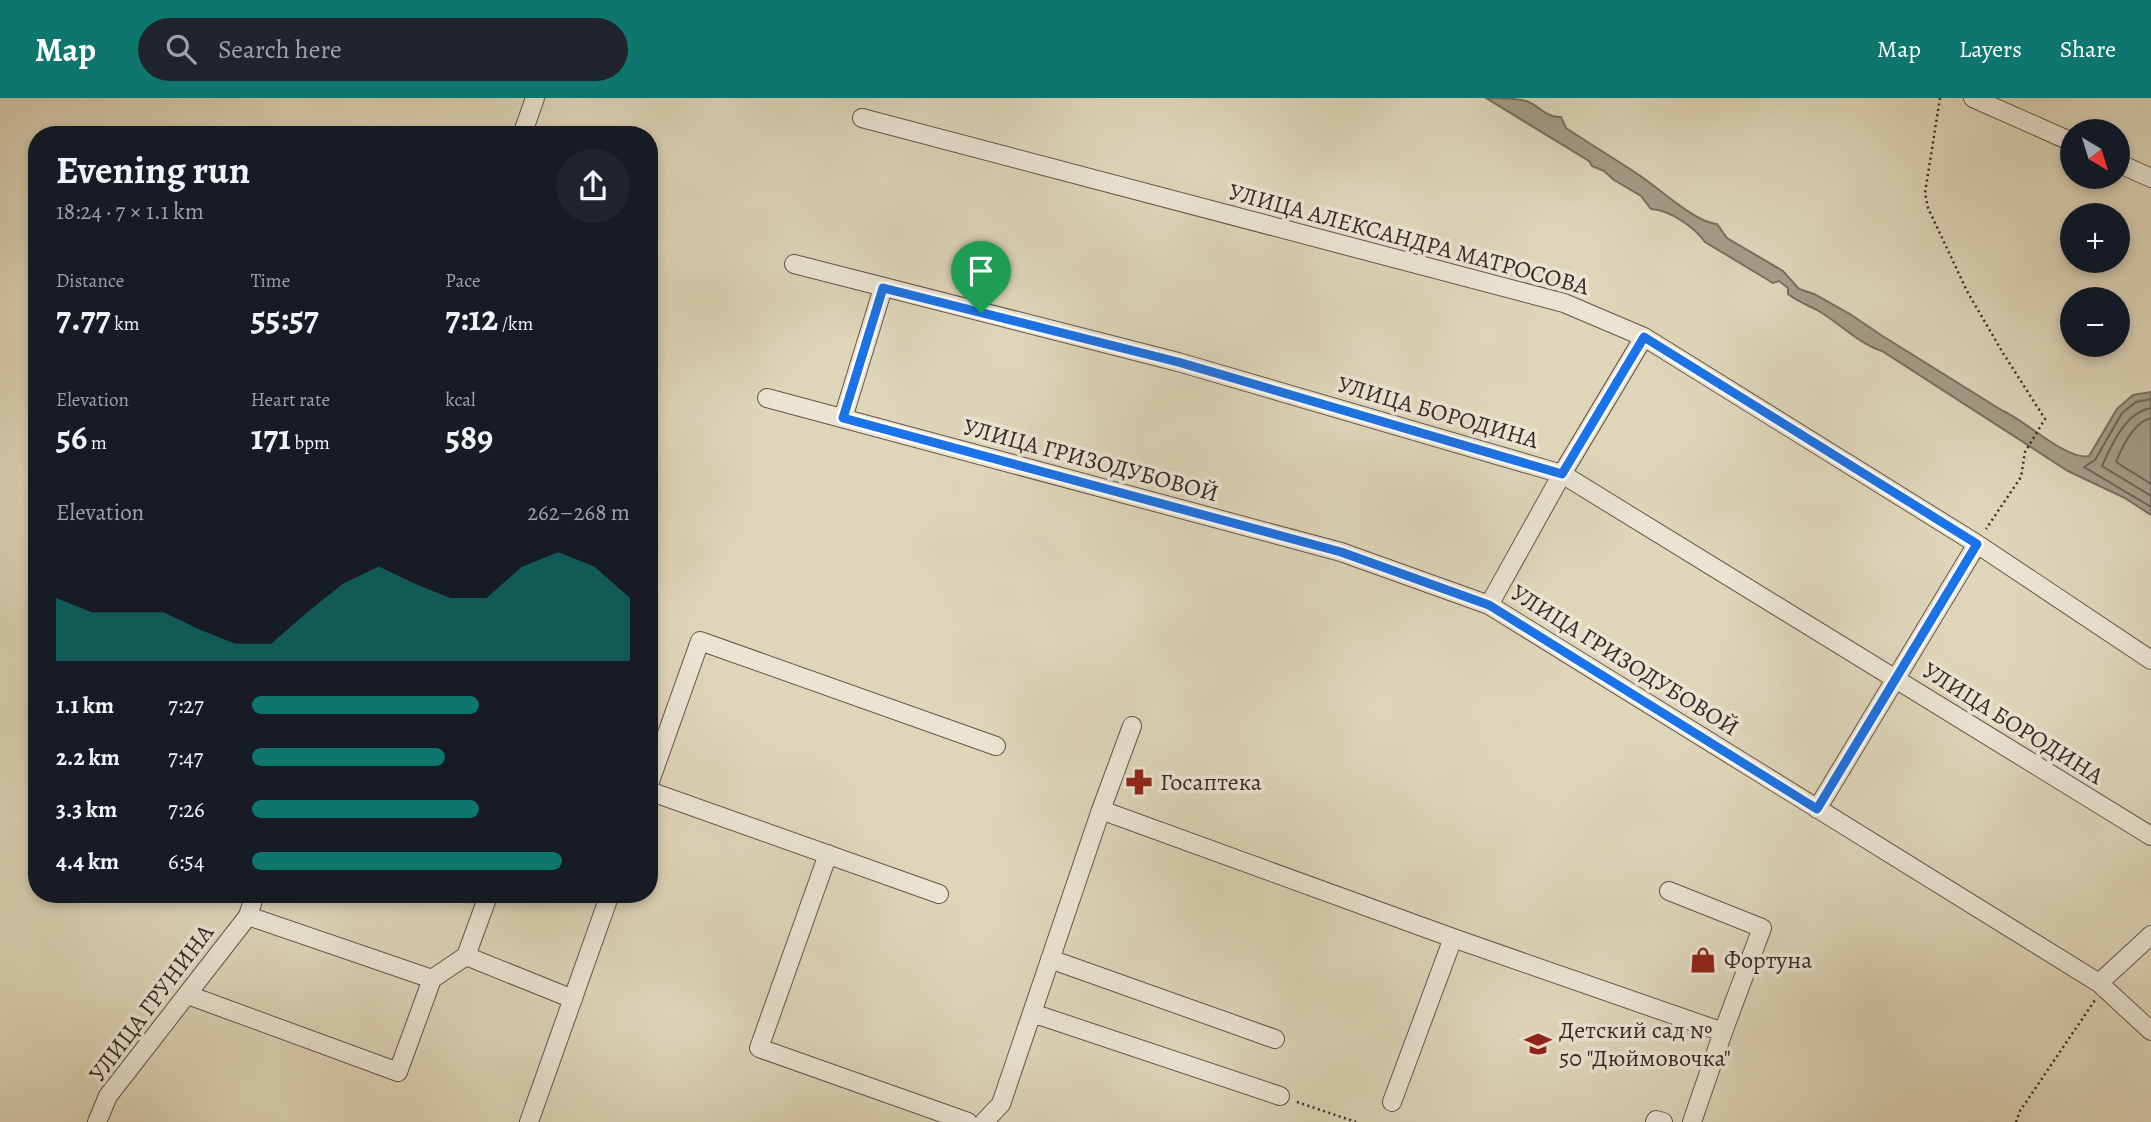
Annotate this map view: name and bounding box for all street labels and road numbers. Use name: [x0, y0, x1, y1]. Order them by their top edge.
street label: УЛИЦА АЛЕКСАНДРА МАТРОСОВА: [1225, 175, 1594, 303]
street label: УЛИЦА БОРОДИНА: [1334, 368, 1543, 456]
street label: УЛИЦА ГРИЗОДУБОВОЙ: [960, 410, 1222, 510]
street label: УЛИЦА ГРИЗОДУБОВОЙ: [1505, 577, 1745, 743]
street label: УЛИЦА БОРОДИНА: [1916, 654, 2110, 792]
street label: УЛИЦА ГРУНИНА: [81, 917, 221, 1088]

